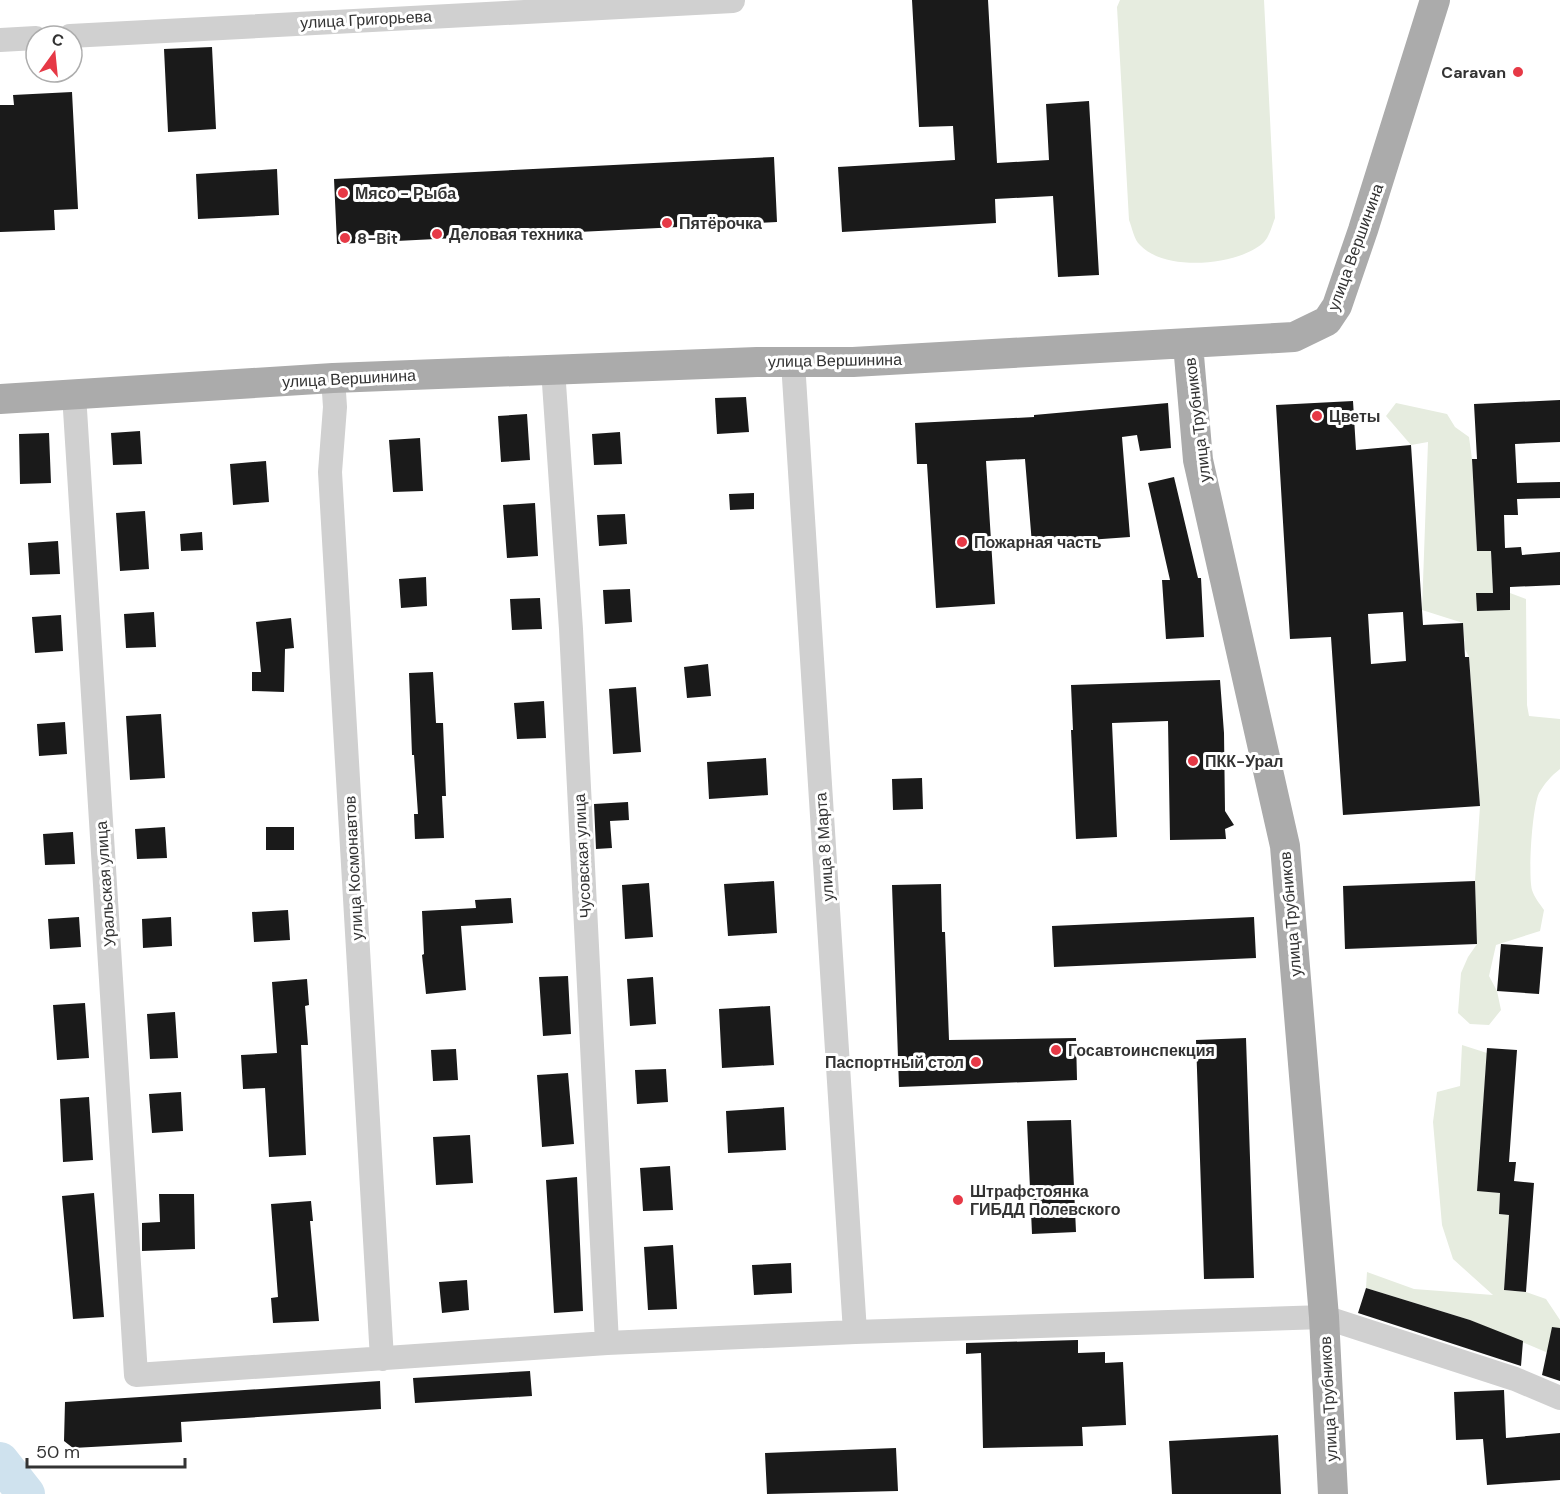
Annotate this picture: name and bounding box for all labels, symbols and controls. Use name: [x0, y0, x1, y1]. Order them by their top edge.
street label: улица Григорьева: [300, 6, 432, 33]
north arrow: [24, 24, 84, 84]
text: С: [49, 28, 66, 52]
place label: Caravan: [1441, 62, 1506, 83]
marker: Caravan: [1511, 65, 1525, 79]
street label: улица Вершинина: [1323, 181, 1388, 314]
place label: Мясо - Рыба: [355, 183, 456, 204]
marker: Мясо - Рыба: [336, 186, 350, 200]
place label: Пятёрочка: [679, 213, 762, 234]
marker: Пятёрочка: [660, 216, 674, 230]
place label: Деловая техника: [449, 224, 583, 245]
marker: Деловая техника: [430, 227, 444, 241]
place label: 8-Bit: [357, 228, 398, 249]
marker: 8-Bit: [338, 231, 352, 245]
street label: улица Вершинина: [768, 349, 902, 372]
street label: улица Трубников: [1179, 356, 1216, 484]
street label: улица Вершинина: [282, 365, 417, 392]
place label: Цветы: [1329, 406, 1381, 427]
marker: Цветы: [1310, 409, 1324, 423]
place label: Пожарная часть: [974, 532, 1102, 553]
marker: Пожарная часть: [955, 535, 969, 549]
place label: ПКК-Урал: [1205, 751, 1283, 772]
marker: ПКК-Урал: [1186, 754, 1200, 768]
street label: улица 8 Марта: [810, 792, 839, 902]
street label: Чусовская улица: [569, 793, 596, 919]
street label: улица Космонавтов: [339, 795, 368, 941]
street label: Уральская улица: [91, 820, 120, 948]
street label: улица Трубников: [1275, 851, 1306, 977]
place label: Госавтоинспекция: [1068, 1040, 1215, 1061]
marker: Госавтоинспекция: [1049, 1043, 1063, 1057]
place label: Паспортный стол: [825, 1052, 964, 1073]
marker: Паспортный стол: [969, 1055, 983, 1069]
place label: Штрафстоянка ГИБДД Полевского: [970, 1181, 1121, 1220]
marker: Штрафстоянка ГИБДД Полевского: [951, 1193, 965, 1207]
street label: улица Трубников: [1315, 1336, 1342, 1462]
scale bar: [27, 1431, 184, 1469]
text: 50 m: [36, 1440, 80, 1464]

